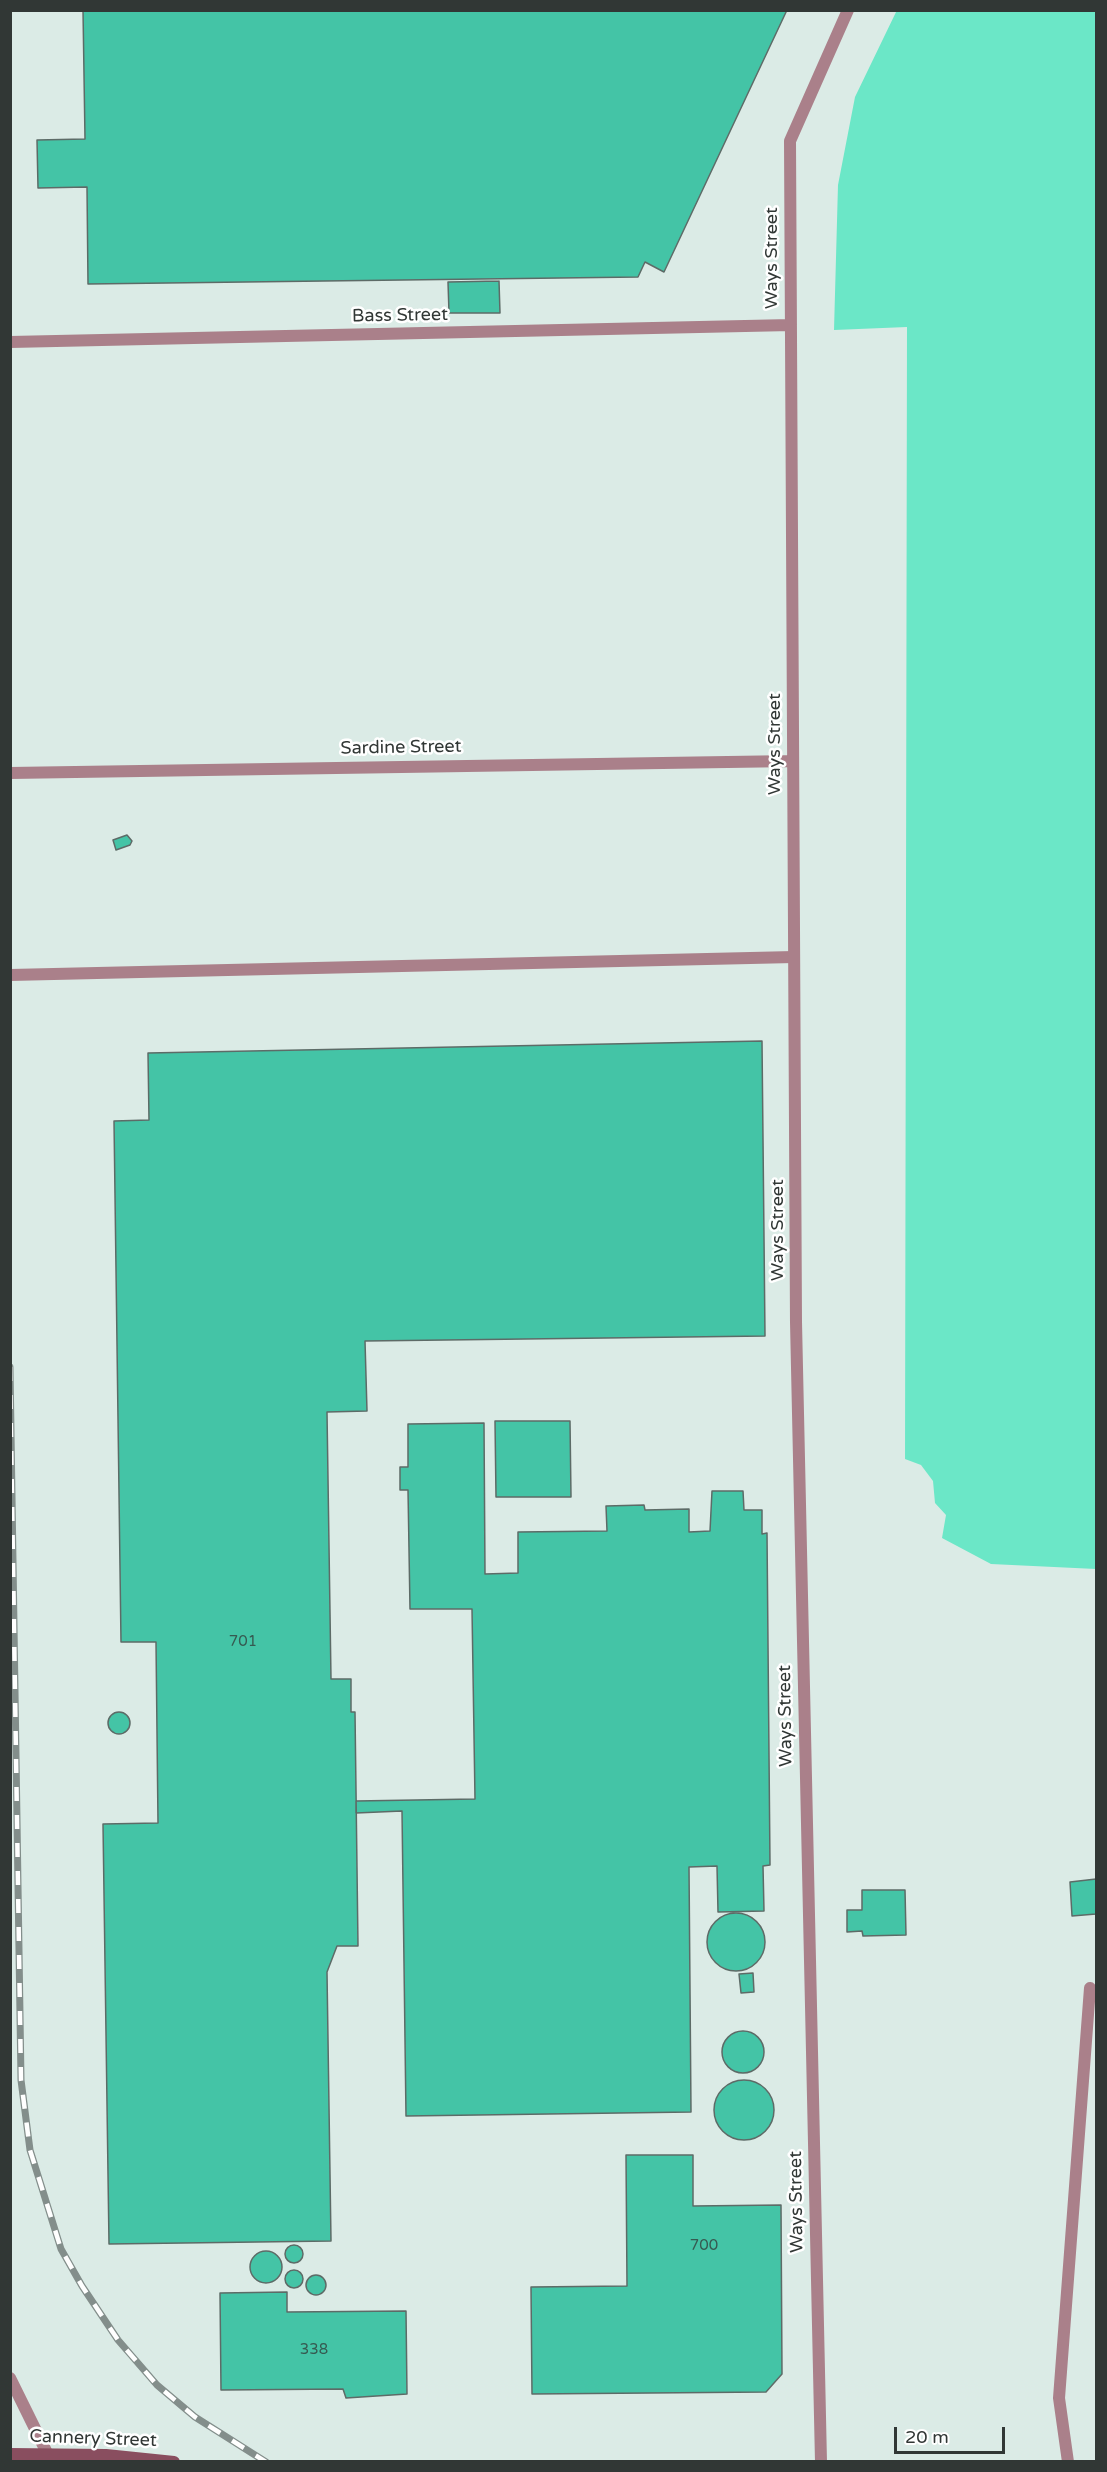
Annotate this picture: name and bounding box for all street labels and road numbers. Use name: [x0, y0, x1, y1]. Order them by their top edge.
street label: Ways Street: [761, 207, 783, 309]
street label: Bass Street: [352, 304, 448, 328]
street label: Ways Street: [764, 693, 786, 795]
street label: Sardine Street: [340, 736, 462, 760]
street label: Ways Street: [767, 1179, 789, 1281]
street label: Ways Street: [774, 1665, 798, 1767]
street label: Ways Street: [785, 2151, 809, 2253]
street label: Cannery Street: [29, 2426, 157, 2452]

